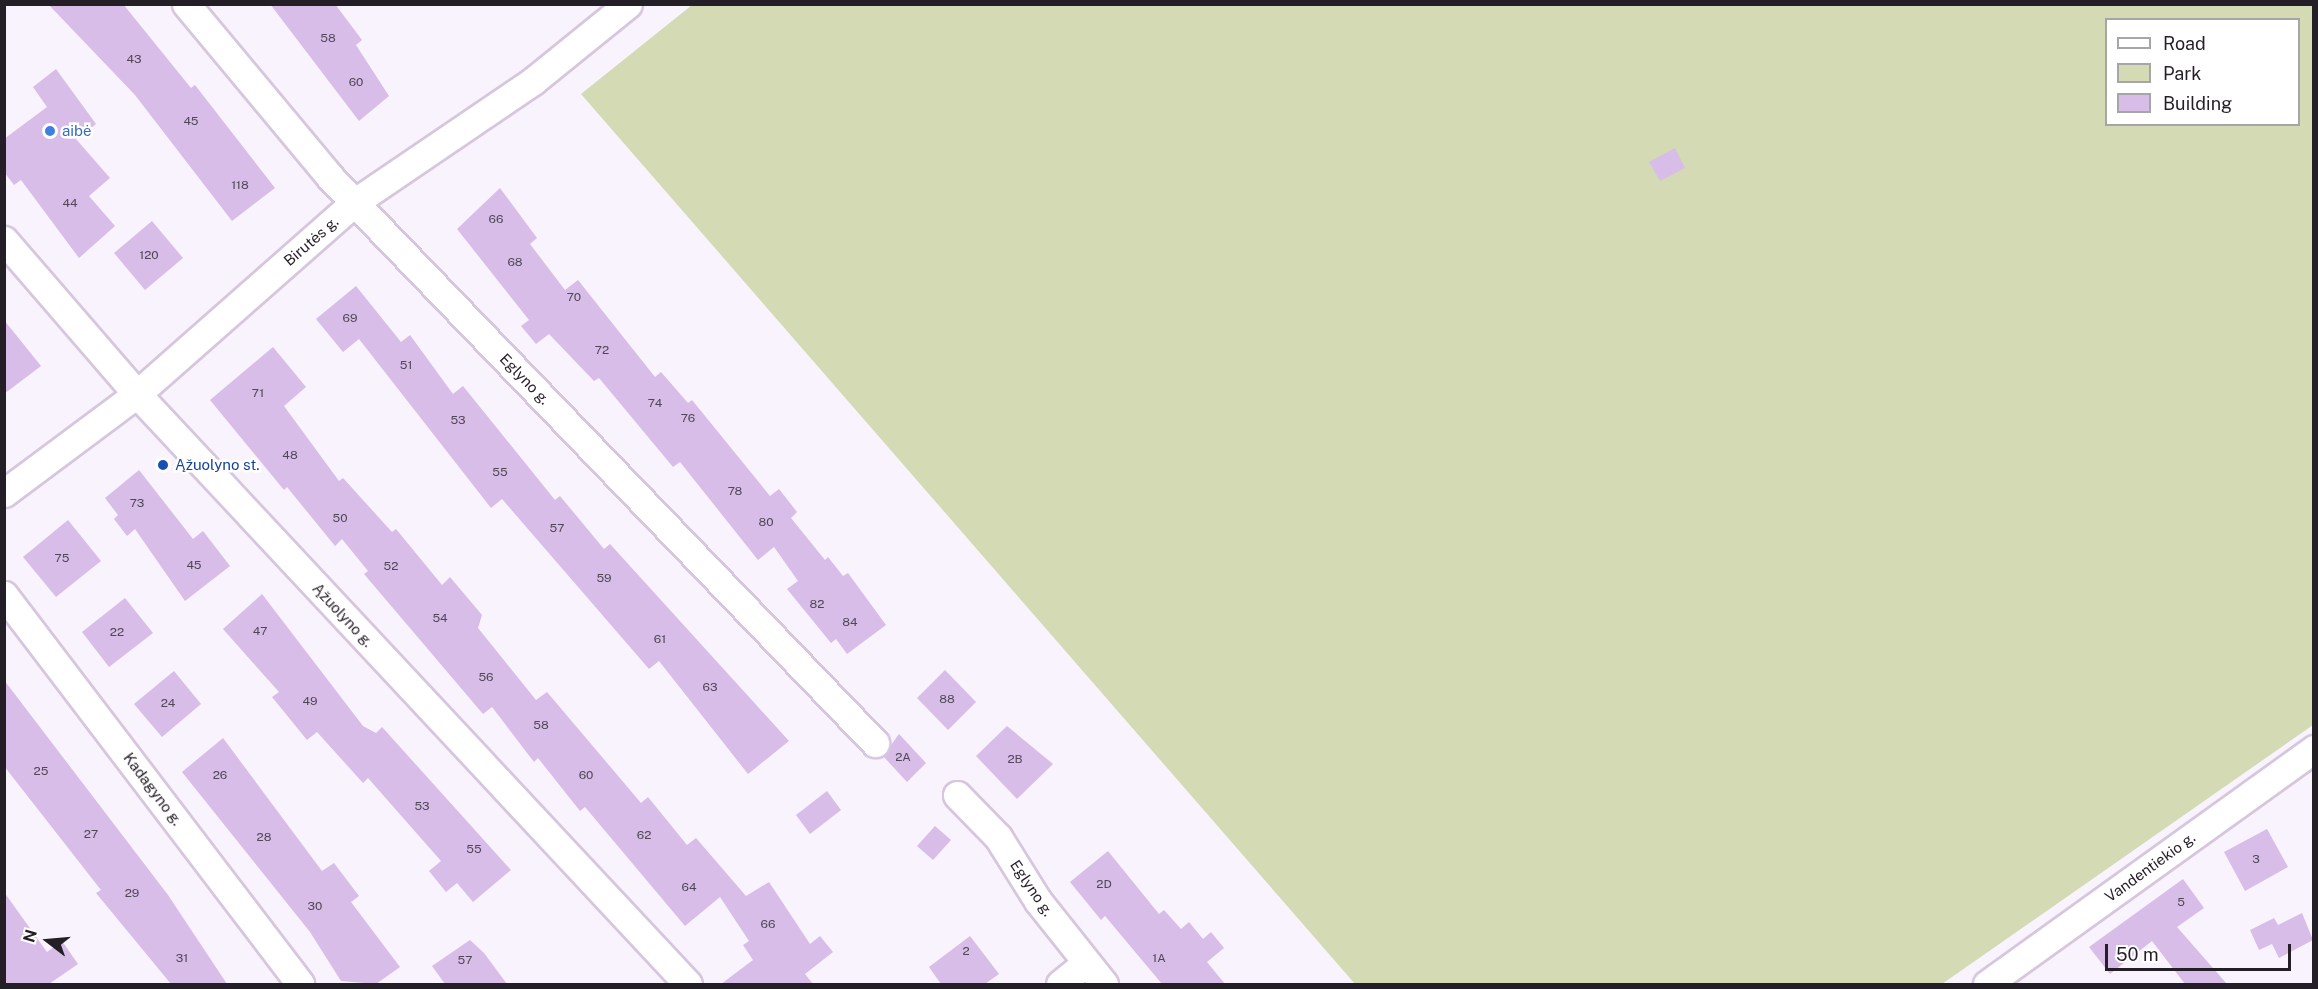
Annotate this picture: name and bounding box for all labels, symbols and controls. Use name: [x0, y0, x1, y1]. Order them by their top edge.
legend: [2105, 18, 2300, 126]
house number: 58: [320, 32, 336, 46]
text: Road: [2163, 33, 2206, 54]
house number: 43: [126, 53, 142, 67]
text: Park: [2163, 63, 2201, 84]
house number: 60: [349, 76, 363, 90]
text: Building: [2163, 93, 2232, 114]
house number: 45: [183, 115, 199, 129]
place label: aibė: [62, 122, 92, 140]
marker: aibė: [43, 124, 57, 138]
house number: 118: [231, 179, 249, 193]
house number: 44: [62, 197, 78, 211]
street label: Birutės g.: [280, 212, 342, 270]
house number: 66: [489, 213, 503, 227]
house number: 120: [139, 249, 159, 263]
house number: 68: [507, 256, 523, 270]
house number: 70: [567, 291, 581, 305]
house number: 69: [343, 312, 357, 326]
house number: 72: [595, 344, 609, 358]
street label: Eglyno g.: [496, 350, 554, 408]
house number: 51: [400, 359, 412, 373]
house number: 71: [252, 387, 264, 401]
house number: 74: [648, 397, 662, 411]
house number: 76: [681, 412, 695, 426]
house number: 53: [450, 414, 466, 428]
house number: 48: [282, 449, 298, 463]
place label: Ąžuolyno st.: [175, 456, 260, 474]
marker: Ąžuolyno st.: [156, 458, 170, 472]
house number: 55: [492, 466, 508, 480]
house number: 78: [728, 485, 742, 499]
house number: 73: [130, 497, 144, 511]
house number: 50: [332, 512, 348, 526]
house number: 80: [758, 516, 774, 530]
house number: 57: [550, 522, 564, 536]
house number: 75: [55, 552, 69, 566]
house number: 45: [186, 559, 202, 573]
house number: 52: [384, 560, 398, 574]
house number: 59: [596, 572, 612, 586]
street label: Ąžuolyno g.: [309, 579, 377, 651]
house number: 82: [810, 598, 824, 612]
house number: 54: [432, 612, 448, 626]
house number: 84: [842, 616, 858, 630]
house number: 47: [253, 625, 267, 639]
house number: 22: [110, 626, 124, 640]
house number: 61: [654, 633, 666, 647]
house number: 56: [478, 671, 494, 685]
house number: 63: [703, 681, 717, 695]
house number: 88: [939, 693, 955, 707]
house number: 49: [302, 695, 318, 709]
house number: 24: [161, 697, 175, 711]
house number: 58: [533, 719, 549, 733]
street label: Kadagyno g.: [120, 749, 186, 829]
house number: 2A: [895, 751, 911, 765]
house number: 2B: [1007, 753, 1023, 767]
house number: 25: [34, 765, 48, 779]
house number: 26: [213, 769, 227, 783]
house number: 60: [579, 769, 593, 783]
house number: 53: [414, 800, 430, 814]
house number: 27: [84, 828, 98, 842]
street label: Vandentiekio g.: [2101, 828, 2199, 906]
house number: 62: [637, 829, 651, 843]
house number: 28: [257, 831, 271, 845]
house number: 55: [466, 843, 482, 857]
house number: 3: [2252, 853, 2260, 867]
street label: Eglyno g.: [1007, 856, 1057, 920]
house number: 2D: [1096, 878, 1112, 892]
house number: 64: [682, 881, 696, 895]
house number: 29: [125, 887, 139, 901]
house number: 5: [2177, 896, 2185, 910]
house number: 30: [308, 900, 322, 914]
north arrow: [18, 911, 78, 971]
house number: 66: [761, 918, 775, 932]
text: N: [19, 927, 41, 945]
scale bar: [2108, 932, 2294, 970]
text: 50 m: [2116, 944, 2159, 965]
house number: 2: [962, 945, 970, 959]
house number: 31: [176, 952, 188, 966]
house number: 1A: [1152, 952, 1166, 966]
house number: 57: [458, 954, 472, 968]

